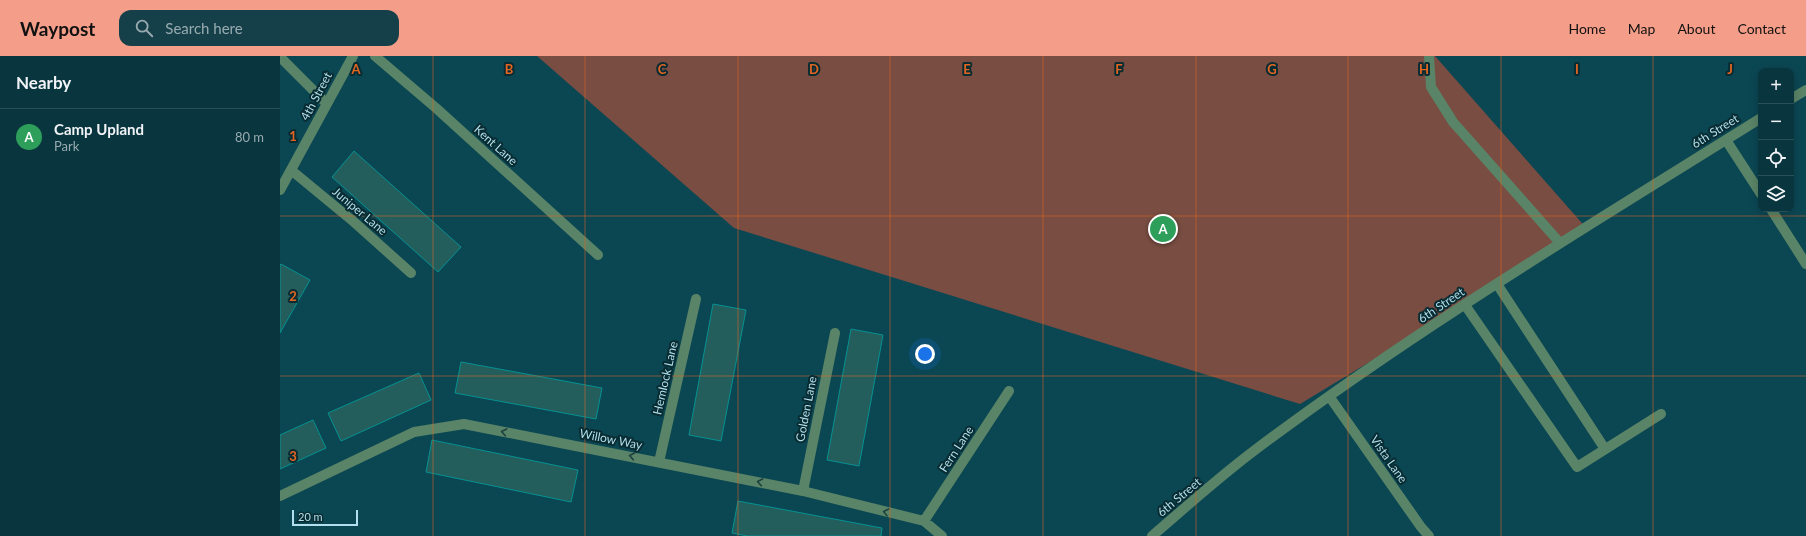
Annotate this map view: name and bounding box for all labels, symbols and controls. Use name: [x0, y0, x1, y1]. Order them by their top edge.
search box: [119, 10, 399, 46]
text: Waypost: [20, 17, 95, 40]
icon: search: [133, 17, 155, 39]
text: Search here: [165, 19, 243, 37]
text: Home: [1568, 20, 1606, 37]
text: Map: [1628, 20, 1655, 37]
text: About: [1677, 20, 1715, 37]
text: Contact: [1737, 20, 1786, 37]
text: A: [350, 61, 361, 77]
text: B: [505, 61, 514, 77]
text: C: [658, 61, 667, 77]
text: D: [809, 61, 819, 77]
text: E: [963, 61, 971, 77]
text: F: [1115, 61, 1123, 77]
text: G: [1267, 61, 1277, 77]
text: H: [1419, 61, 1429, 77]
text: I: [1575, 61, 1579, 77]
text: J: [1727, 61, 1733, 77]
map controls: [1758, 68, 1794, 212]
button: +: [1758, 68, 1794, 104]
street label: 4th Street: [297, 69, 335, 123]
text: Nearby: [16, 72, 71, 93]
button: −: [1758, 104, 1794, 140]
street label: 6th Street: [1689, 110, 1742, 151]
text: Camp Upland: [54, 120, 144, 138]
street label: Kent Lane: [471, 122, 521, 168]
text: 1: [289, 128, 297, 144]
text: A: [24, 129, 34, 145]
text: 80 m: [235, 129, 264, 145]
text: Park: [54, 138, 79, 154]
button: locate: [1758, 140, 1794, 176]
button: layers: [1758, 176, 1794, 212]
street label: Juniper Lane: [330, 184, 390, 238]
pin: A: [1150, 214, 1176, 244]
street label: 6th Street: [1415, 284, 1468, 326]
text: 2: [289, 288, 297, 304]
street label: Hemlock Lane: [649, 340, 681, 416]
your location: [915, 344, 935, 364]
street label: Golden Lane: [792, 375, 820, 443]
street label: Fern Lane: [936, 423, 976, 475]
street label: Willow Way: [578, 426, 644, 453]
one-way arrow: [501, 428, 508, 437]
street label: Vista Lane: [1367, 432, 1411, 486]
text: 3: [289, 448, 297, 464]
one-way arrow: [629, 453, 635, 461]
street label: 6th Street: [1154, 474, 1205, 520]
one-way arrow: [756, 478, 763, 487]
scale bar: [292, 508, 358, 527]
one-way arrow: [883, 508, 889, 516]
text: 20 m: [298, 510, 323, 523]

